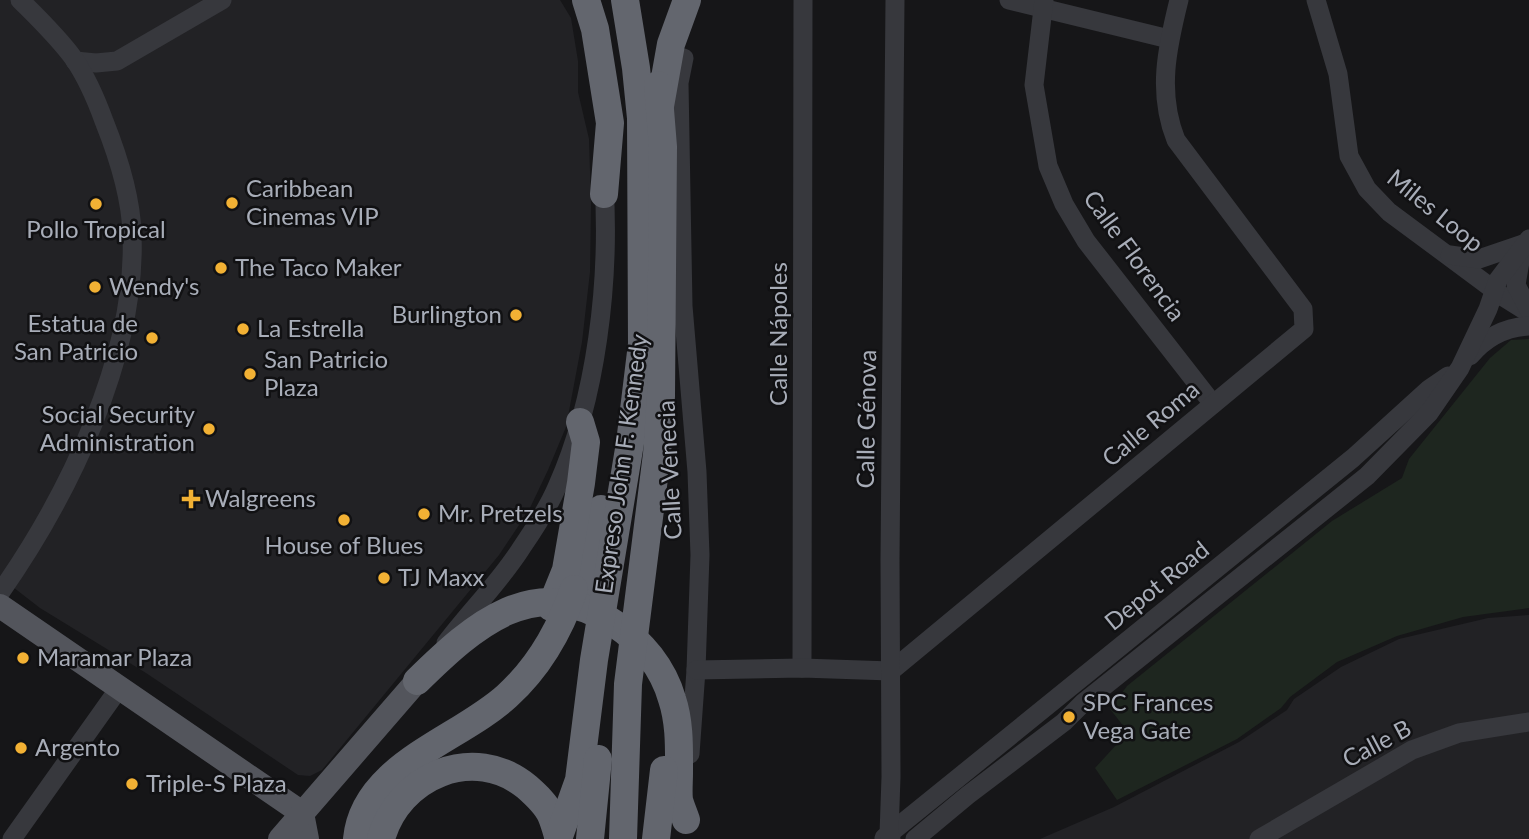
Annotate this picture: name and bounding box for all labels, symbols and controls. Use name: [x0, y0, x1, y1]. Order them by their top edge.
street label: Miles Loop: [1382, 162, 1490, 257]
place label: Caribbean Cinemas VIP: [246, 173, 379, 230]
street label: Calle Florencia: [1078, 184, 1192, 326]
marker: Caribbean Cinemas VIP: [224, 195, 240, 211]
marker: Pollo Tropical: [88, 196, 104, 212]
place label: Pollo Tropical: [26, 214, 166, 243]
place label: The Taco Maker: [235, 252, 402, 281]
marker: The Taco Maker: [213, 260, 229, 276]
street label: Calle Nápoles: [763, 262, 792, 406]
place label: Wendy's: [109, 271, 199, 300]
marker: Wendy's: [87, 279, 103, 295]
place label: Burlington: [392, 299, 502, 328]
marker: Burlington: [508, 307, 524, 323]
place label: Estatua de San Patricio: [14, 308, 138, 365]
place label: La Estrella: [257, 313, 364, 342]
marker: La Estrella: [235, 321, 251, 337]
marker: Estatua de San Patricio: [144, 330, 160, 346]
street label: Expreso John F. Kennedy: [588, 331, 653, 595]
place label: San Patricio Plaza: [264, 344, 388, 401]
street label: Calle Génova: [850, 349, 881, 489]
marker: San Patricio Plaza: [242, 366, 258, 382]
street label: Calle Roma: [1096, 374, 1204, 472]
place label: Social Security Administration: [40, 399, 196, 456]
street label: Calle Venecia: [650, 400, 687, 541]
marker: Social Security Administration: [201, 421, 217, 437]
place label: Walgreens: [205, 483, 316, 512]
marker: Walgreens: [183, 491, 199, 507]
place label: Mr. Pretzels: [438, 498, 563, 527]
marker: Mr. Pretzels: [416, 506, 432, 522]
marker: House of Blues: [336, 512, 352, 528]
place label: House of Blues: [265, 530, 424, 559]
street label: Depot Road: [1098, 534, 1214, 636]
place label: TJ Maxx: [398, 562, 485, 591]
marker: TJ Maxx: [376, 570, 392, 586]
place label: Maramar Plaza: [37, 642, 192, 671]
marker: Maramar Plaza: [15, 650, 31, 666]
place label: SPC Frances Vega Gate: [1083, 687, 1213, 744]
marker: SPC Frances Vega Gate: [1061, 709, 1077, 725]
street label: Calle B: [1337, 713, 1416, 773]
place label: Argento: [35, 732, 120, 761]
marker: Argento: [13, 740, 29, 756]
place label: Triple-S Plaza: [146, 768, 287, 797]
marker: Triple-S Plaza: [124, 776, 140, 792]

